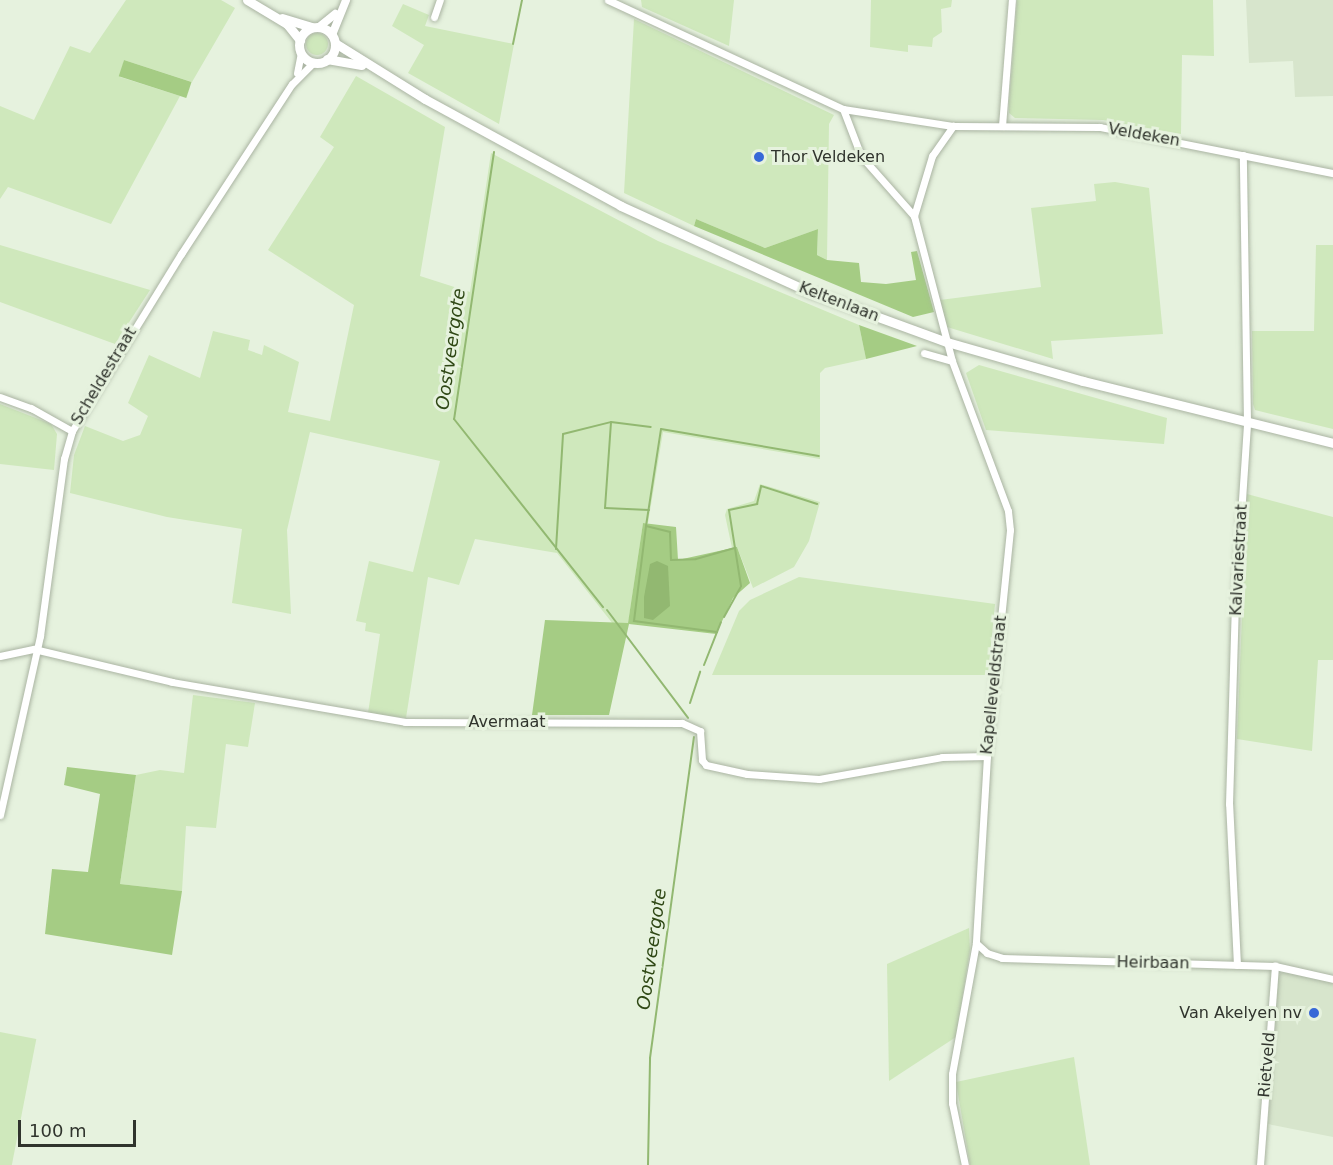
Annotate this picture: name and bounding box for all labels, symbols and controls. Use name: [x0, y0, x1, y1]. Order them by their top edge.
street label: Veldeken: [1107, 119, 1181, 151]
place label: Thor Veldeken: [771, 147, 885, 167]
marker: Thor Veldeken: [752, 150, 766, 164]
street label: Keltenlaan: [796, 278, 882, 326]
water label: Oostveergote: [432, 287, 470, 411]
street label: Scheldestraat: [67, 324, 141, 428]
street label: Kalvariestraat: [1226, 504, 1252, 616]
street label: Kapelleveldstraat: [977, 615, 1011, 755]
street label: Avermaat: [468, 712, 546, 732]
water label: Oostveergote: [633, 887, 671, 1011]
street label: Heirbaan: [1116, 953, 1190, 973]
place label: Van Akelyen nv: [1179, 1003, 1302, 1023]
marker: Van Akelyen nv: [1307, 1006, 1321, 1020]
street label: Rietveld: [1255, 1031, 1279, 1099]
scale bar: [21, 1108, 140, 1146]
text: 100 m: [29, 1120, 87, 1141]

